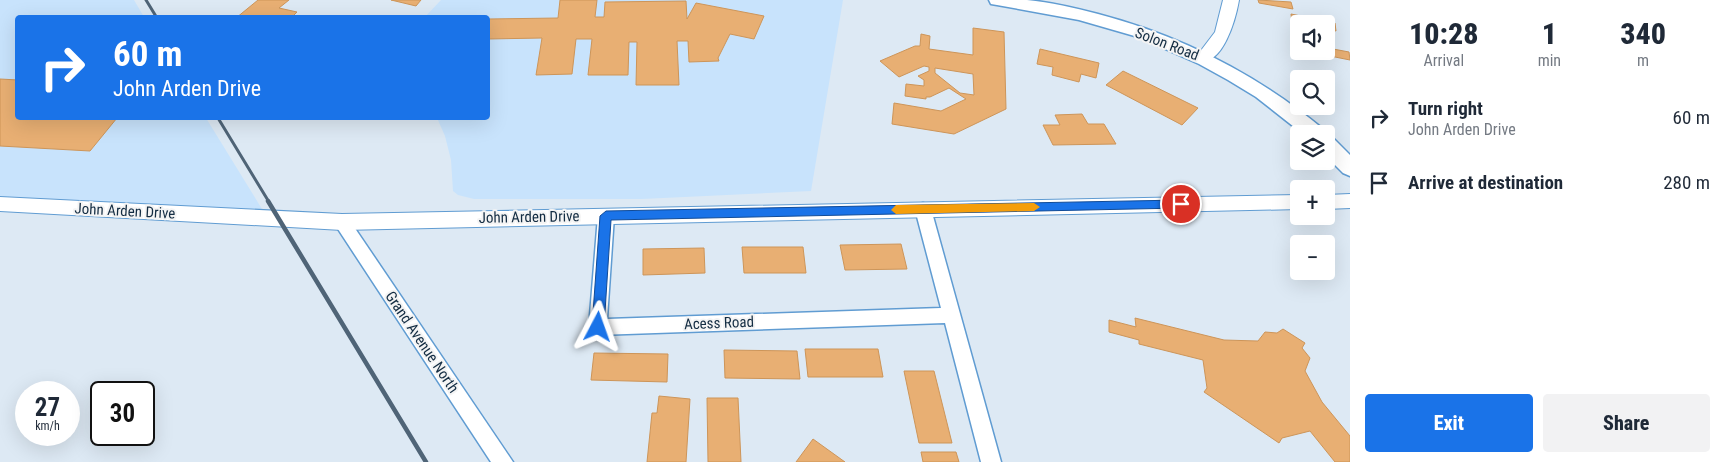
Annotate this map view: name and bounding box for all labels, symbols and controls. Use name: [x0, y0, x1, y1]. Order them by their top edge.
map controls: [1290, 15, 1335, 280]
button: sound: [1290, 15, 1335, 60]
text: 10:28: [1409, 16, 1479, 51]
text: 1: [1542, 16, 1557, 51]
text: 340: [1620, 16, 1666, 51]
street label: Solon Road: [1132, 24, 1202, 64]
text: 60 m: [113, 34, 182, 75]
icon: right: [30, 35, 95, 100]
text: Arrival: [1423, 51, 1464, 70]
text: min: [1538, 51, 1561, 70]
text: m: [1637, 51, 1649, 70]
button: search: [1290, 70, 1335, 115]
text: John Arden Drive: [113, 76, 261, 101]
text: Turn right: [1408, 97, 1483, 120]
icon: right: [1365, 104, 1393, 132]
text: 60 m: [1673, 106, 1710, 129]
text: John Arden Drive: [1408, 120, 1516, 139]
button: layers: [1290, 125, 1335, 170]
icon: arrive: [1365, 169, 1393, 197]
text: Arrive at destination: [1408, 171, 1563, 194]
text: 280 m: [1663, 171, 1710, 194]
button: +: [1290, 180, 1335, 225]
pin: [1160, 183, 1202, 225]
icon: arrive: [1167, 190, 1195, 218]
street label: John Arden Drive: [74, 199, 176, 223]
street label: John Arden Drive: [478, 207, 580, 227]
button: −: [1290, 235, 1335, 280]
street label: Grand Avenue North: [381, 288, 463, 396]
position arrow: [571, 300, 623, 352]
street label: Acess Road: [684, 313, 754, 333]
speed limit sign: 30: [90, 381, 155, 446]
text: 27: [35, 393, 60, 422]
button: Exit: [1365, 394, 1533, 452]
button: Share: [1543, 394, 1710, 452]
text: km/h: [35, 419, 60, 433]

